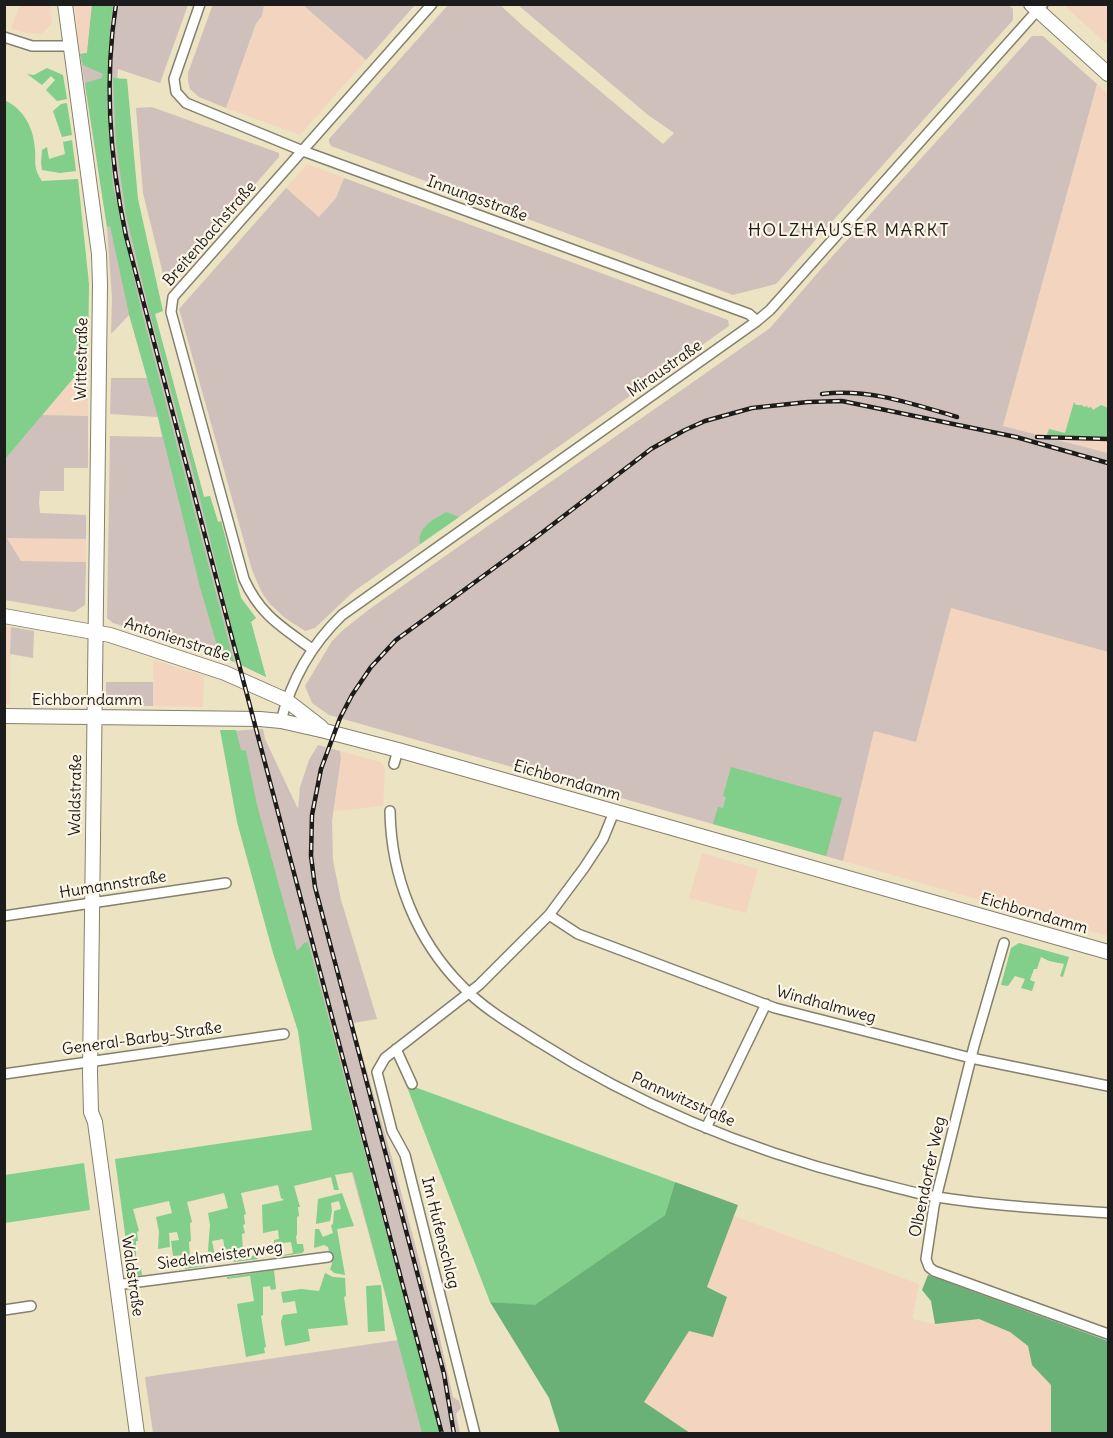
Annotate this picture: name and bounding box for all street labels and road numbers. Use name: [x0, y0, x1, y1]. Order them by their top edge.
street label: Innungsstraße: [424, 172, 530, 226]
street label: Breitenbachstraße: [159, 178, 261, 290]
street label: Wittestraße: [72, 317, 92, 401]
street label: Miraustraße: [624, 336, 706, 402]
street label: Antonienstraße: [122, 614, 232, 666]
street label: Eichborndamm: [32, 690, 142, 710]
street label: Waldstraße: [66, 754, 86, 836]
street label: Eichborndamm: [511, 757, 623, 805]
street label: Humannstraße: [58, 867, 168, 903]
street label: Eichborndamm: [978, 890, 1090, 938]
street label: Windhalmweg: [774, 982, 878, 1028]
street label: General-Barby-Straße: [61, 1018, 223, 1060]
street label: Pannwitzstraße: [628, 1069, 738, 1131]
street label: Olbendorfer Weg: [906, 1115, 950, 1239]
street label: Im Hufenschlag: [417, 1175, 463, 1291]
street label: Waldstraße: [117, 1234, 147, 1318]
street label: Siedelmeisterweg: [156, 1238, 284, 1274]

